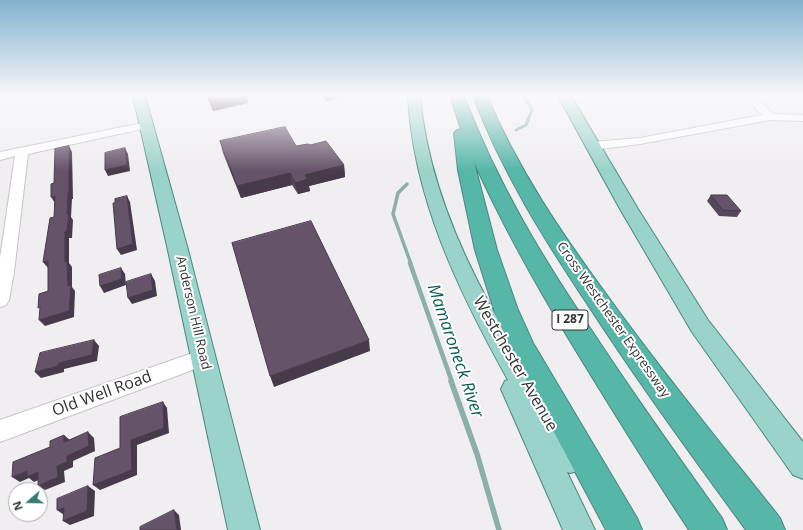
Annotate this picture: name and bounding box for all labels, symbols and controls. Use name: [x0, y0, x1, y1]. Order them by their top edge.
street label: Cross Westchester Expressway: [553, 239, 673, 401]
street label: Anderson Hill Road: [172, 255, 214, 371]
water label: Mamaroneck River: [423, 281, 487, 421]
street label: Westchester Avenue: [469, 293, 561, 435]
road number: I 287: [552, 310, 588, 330]
street label: Old Well Road: [50, 367, 154, 421]
north arrow: [8, 482, 48, 522]
text: N: [9, 499, 26, 513]

